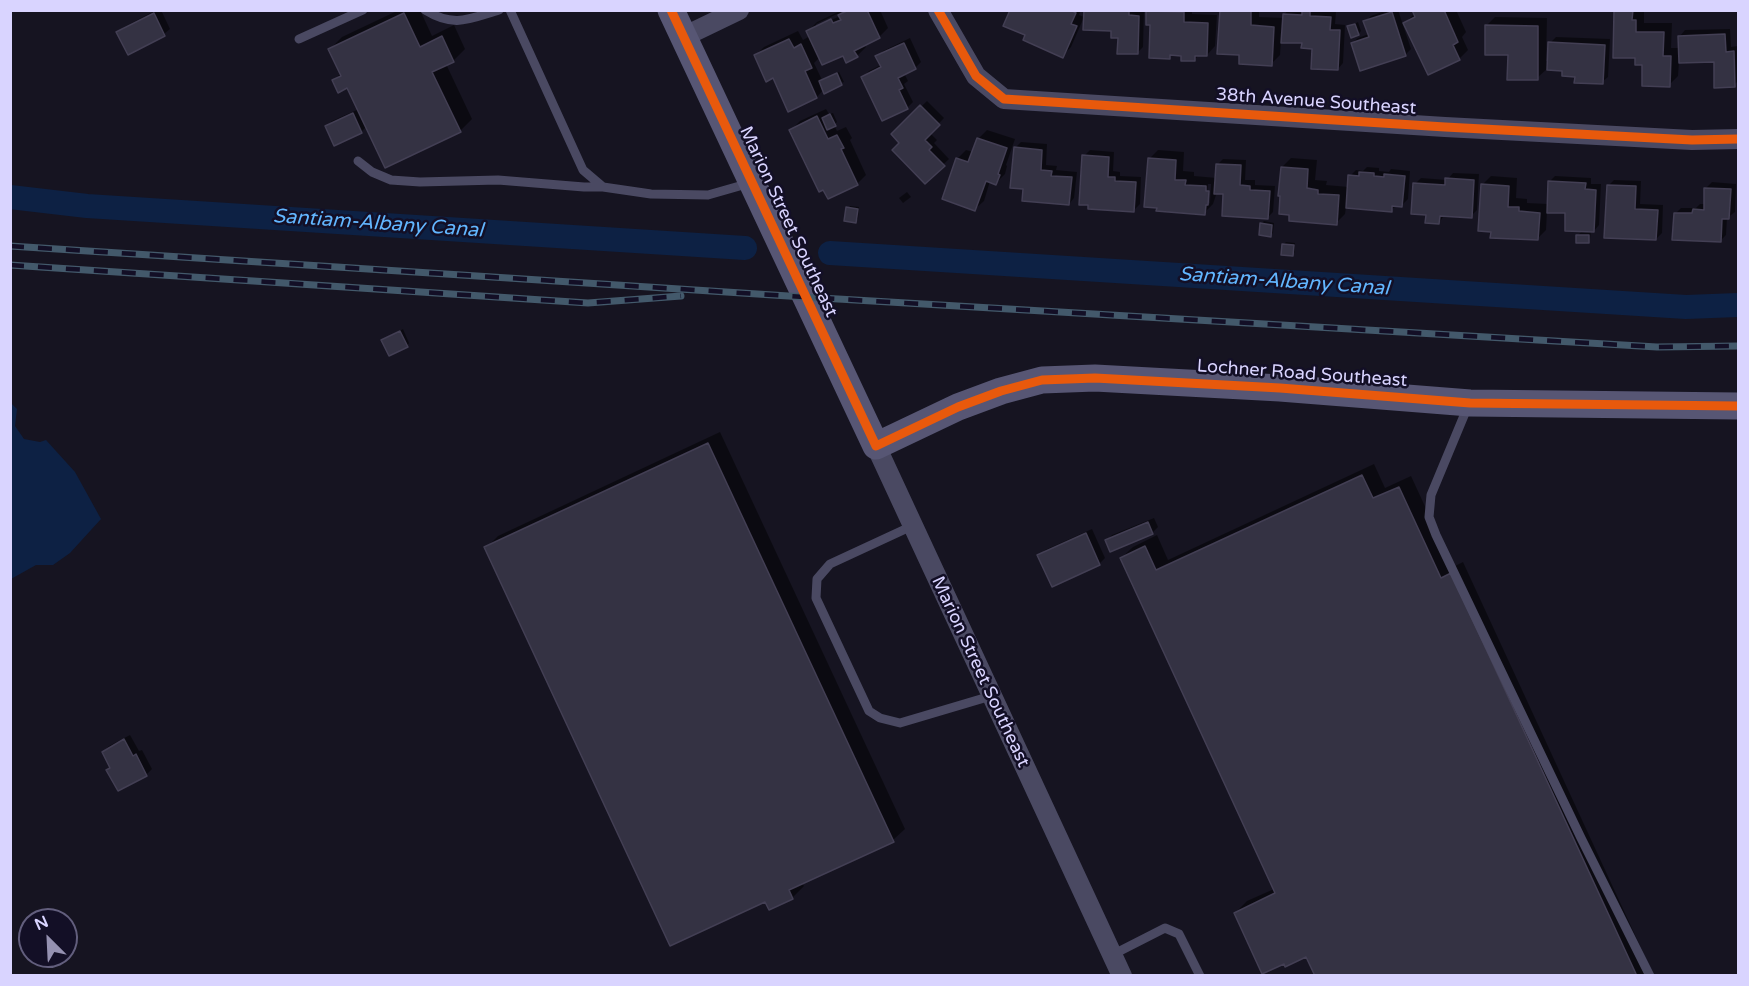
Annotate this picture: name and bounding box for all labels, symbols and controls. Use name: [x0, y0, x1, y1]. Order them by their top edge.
street label: 38th Avenue Southeast: [1215, 84, 1417, 120]
street label: Marion Street Southeast: [734, 123, 842, 321]
water label: Santiam-Albany Canal: [272, 205, 484, 243]
water label: Santiam-Albany Canal: [1178, 263, 1390, 301]
street label: Lochner Road Southeast: [1196, 356, 1408, 392]
street label: Marion Street Southeast: [926, 573, 1034, 771]
north arrow: [18, 908, 78, 968]
text: N: [32, 912, 51, 935]

